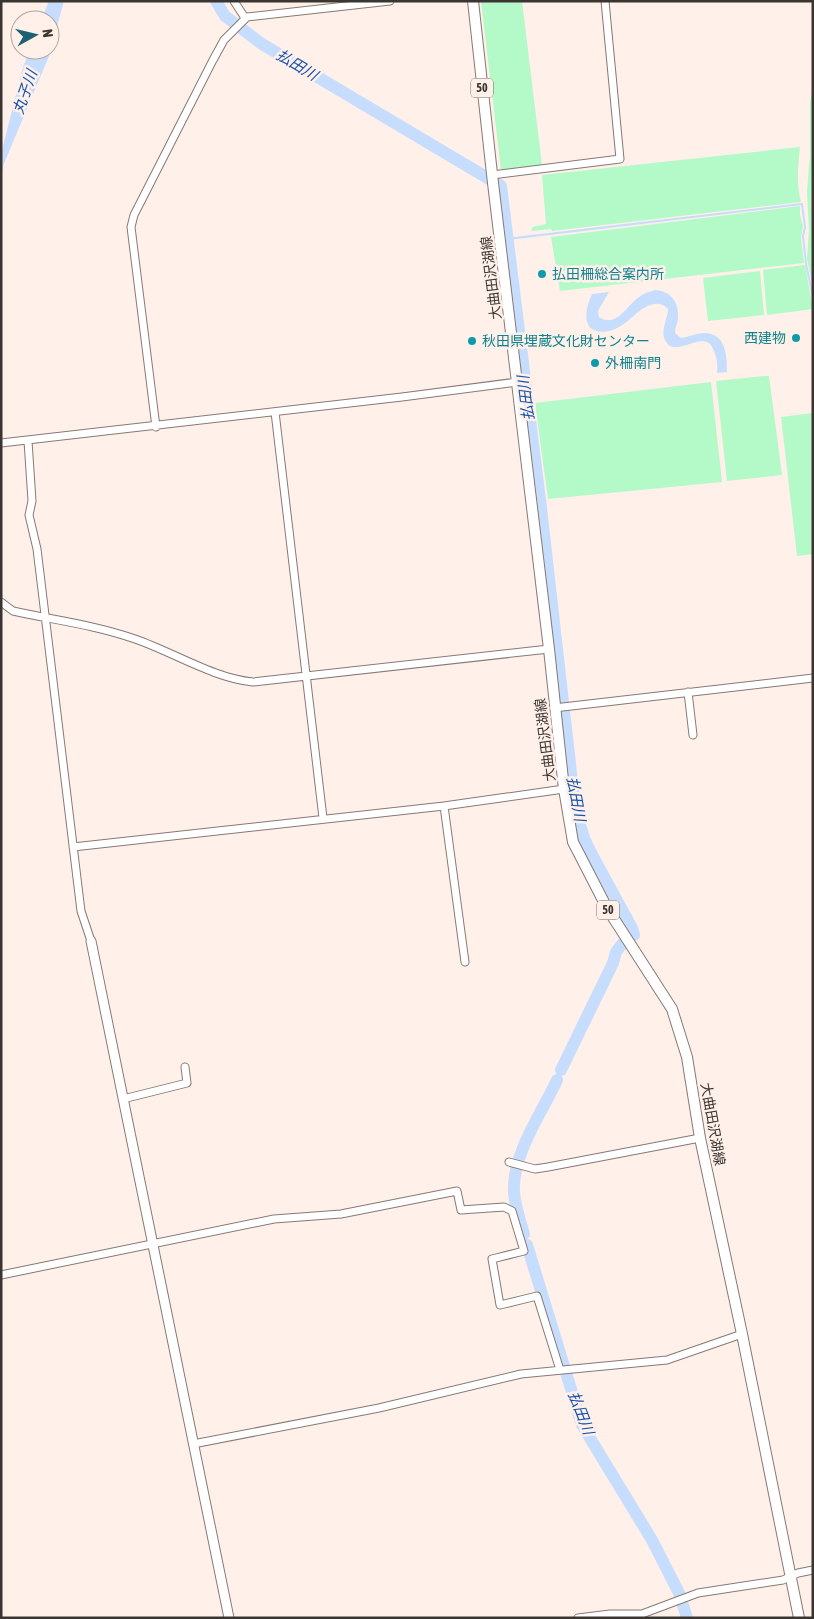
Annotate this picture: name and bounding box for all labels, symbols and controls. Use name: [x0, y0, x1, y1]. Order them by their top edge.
north arrow: [10, 10, 60, 60]
text: N: [39, 28, 56, 38]
water label: 払田川: [274, 46, 323, 84]
water label: 丸子川: [9, 66, 41, 116]
road number: 50: [471, 78, 493, 98]
street label: 大曲田沢湖線: [478, 235, 504, 321]
place label: 払田柵総合案内所: [552, 266, 664, 282]
marker: 払田柵総合案内所: [536, 268, 548, 280]
place label: 西建物: [744, 330, 786, 346]
marker: 西建物: [790, 332, 802, 344]
place label: 秋田県埋蔵文化財センター: [482, 333, 650, 349]
marker: 秋田県埋蔵文化財センター: [466, 335, 478, 347]
place label: 外柵南門: [605, 355, 661, 371]
marker: 外柵南門: [589, 357, 601, 369]
water label: 払田川: [514, 373, 537, 421]
street label: 大曲田沢湖線: [532, 697, 558, 783]
water label: 払田川: [564, 775, 589, 825]
road number: 50: [597, 900, 619, 920]
street label: 大曲田沢湖線: [698, 1081, 728, 1167]
water label: 払田川: [565, 1389, 598, 1439]

